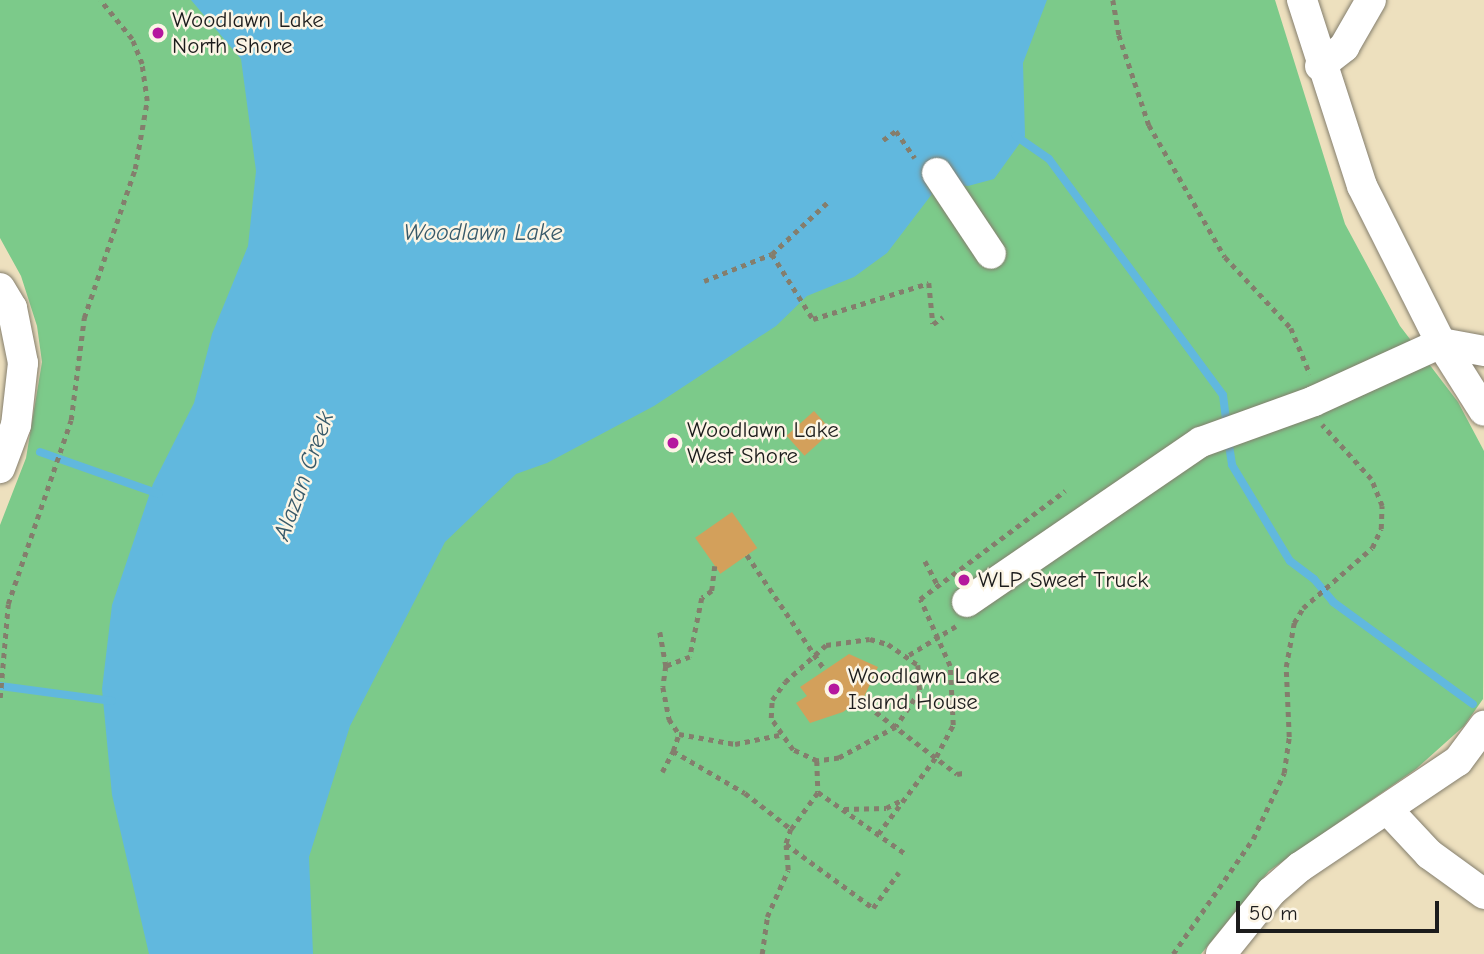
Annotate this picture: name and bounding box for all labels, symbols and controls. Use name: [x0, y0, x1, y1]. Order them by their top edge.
place label: Woodlawn Lake North Shore: [172, 6, 324, 60]
marker: Woodlawn Lake North Shore: [150, 25, 166, 41]
water label: Woodlawn Lake: [404, 219, 562, 247]
water label: Alazan Creek: [267, 408, 341, 544]
place label: Woodlawn Lake West Shore: [687, 416, 839, 470]
marker: Woodlawn Lake West Shore: [665, 435, 681, 451]
place label: WLP Sweet Truck: [978, 566, 1148, 594]
marker: WLP Sweet Truck: [956, 572, 972, 588]
place label: Woodlawn Lake Island House: [848, 662, 1000, 716]
marker: Woodlawn Lake Island House: [826, 681, 842, 697]
scale bar: [1239, 888, 1442, 932]
text: 50 m: [1249, 901, 1298, 925]

